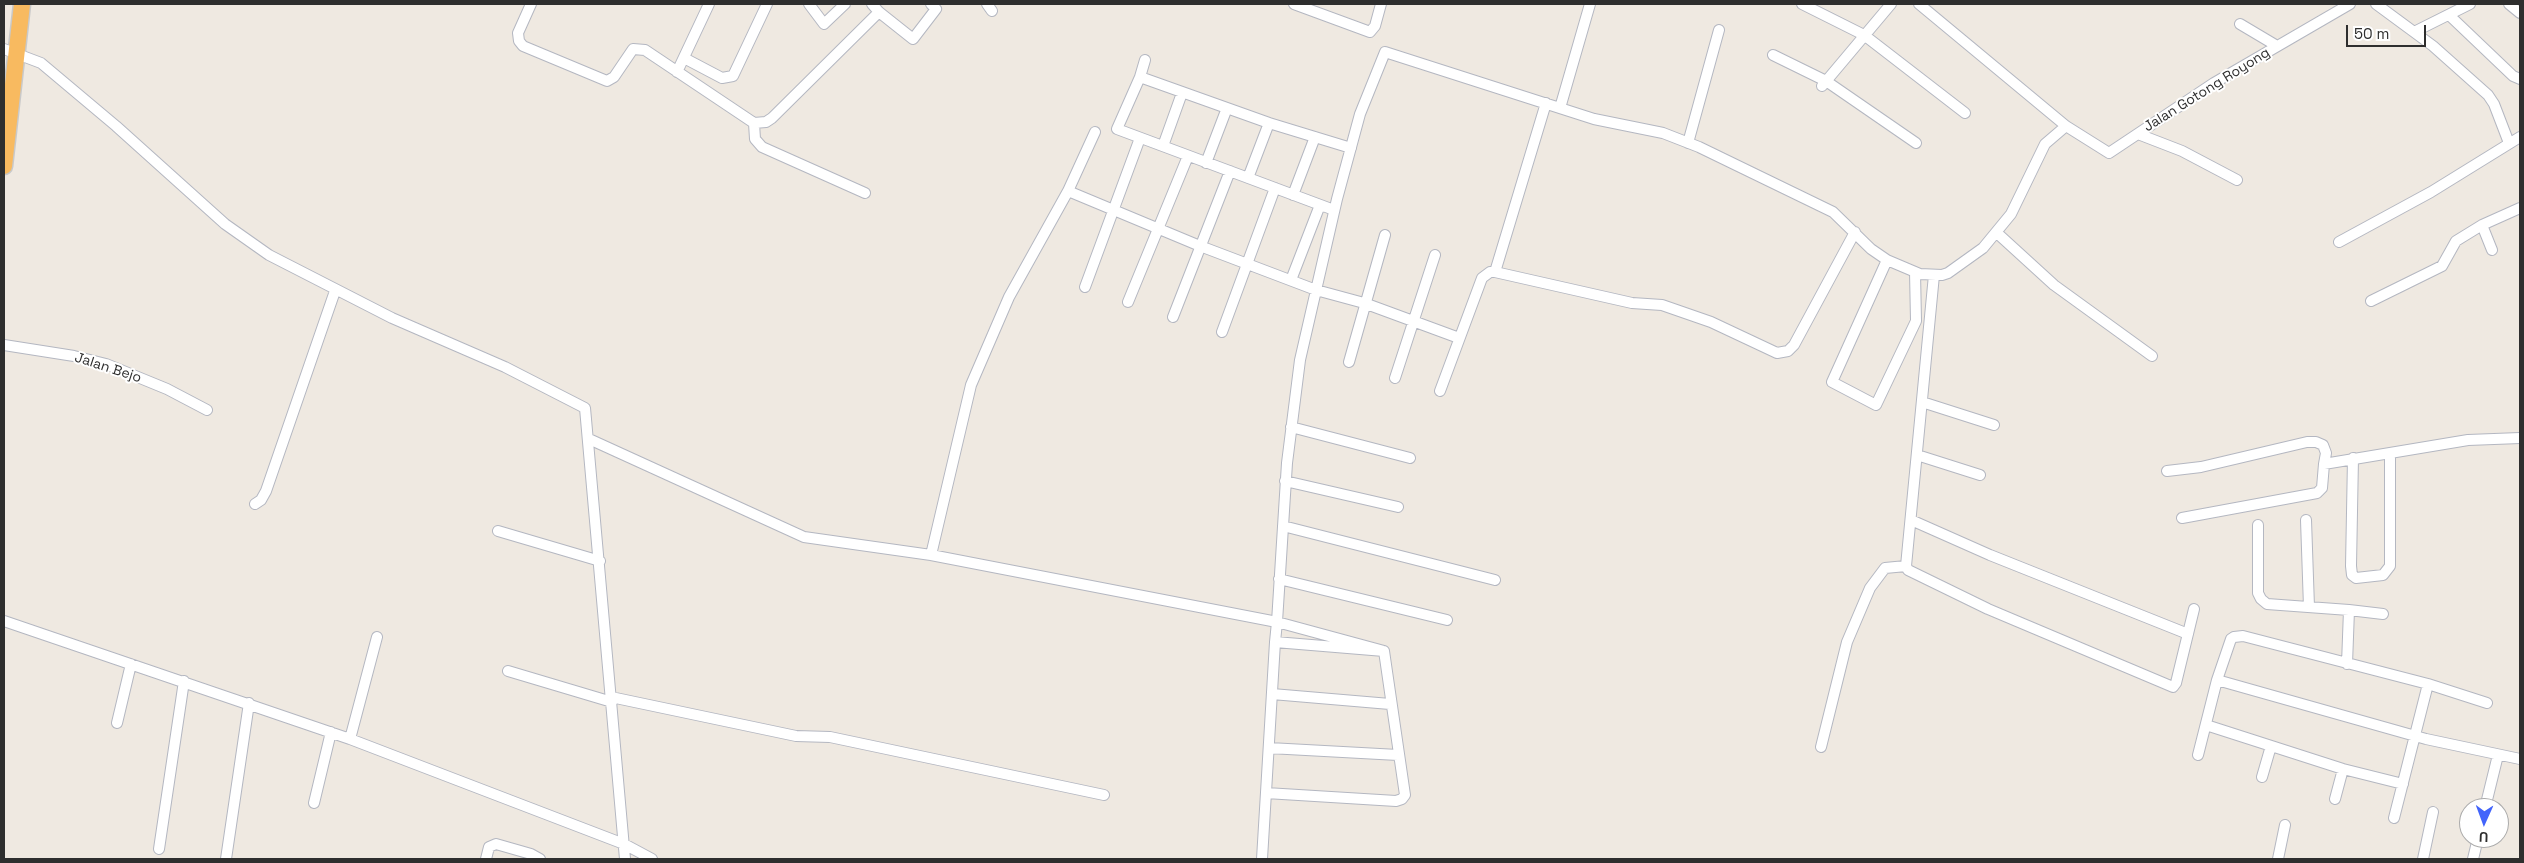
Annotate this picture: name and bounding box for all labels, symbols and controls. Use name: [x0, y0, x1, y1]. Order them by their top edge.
scale bar: [2349, 15, 2429, 47]
text: 50 m: [2354, 24, 2389, 43]
street label: Jalan Gotong Royong: [2141, 44, 2273, 136]
street label: Jalan Bejo: [72, 349, 144, 387]
north arrow: [2459, 798, 2509, 848]
text: U: [2478, 828, 2489, 846]

